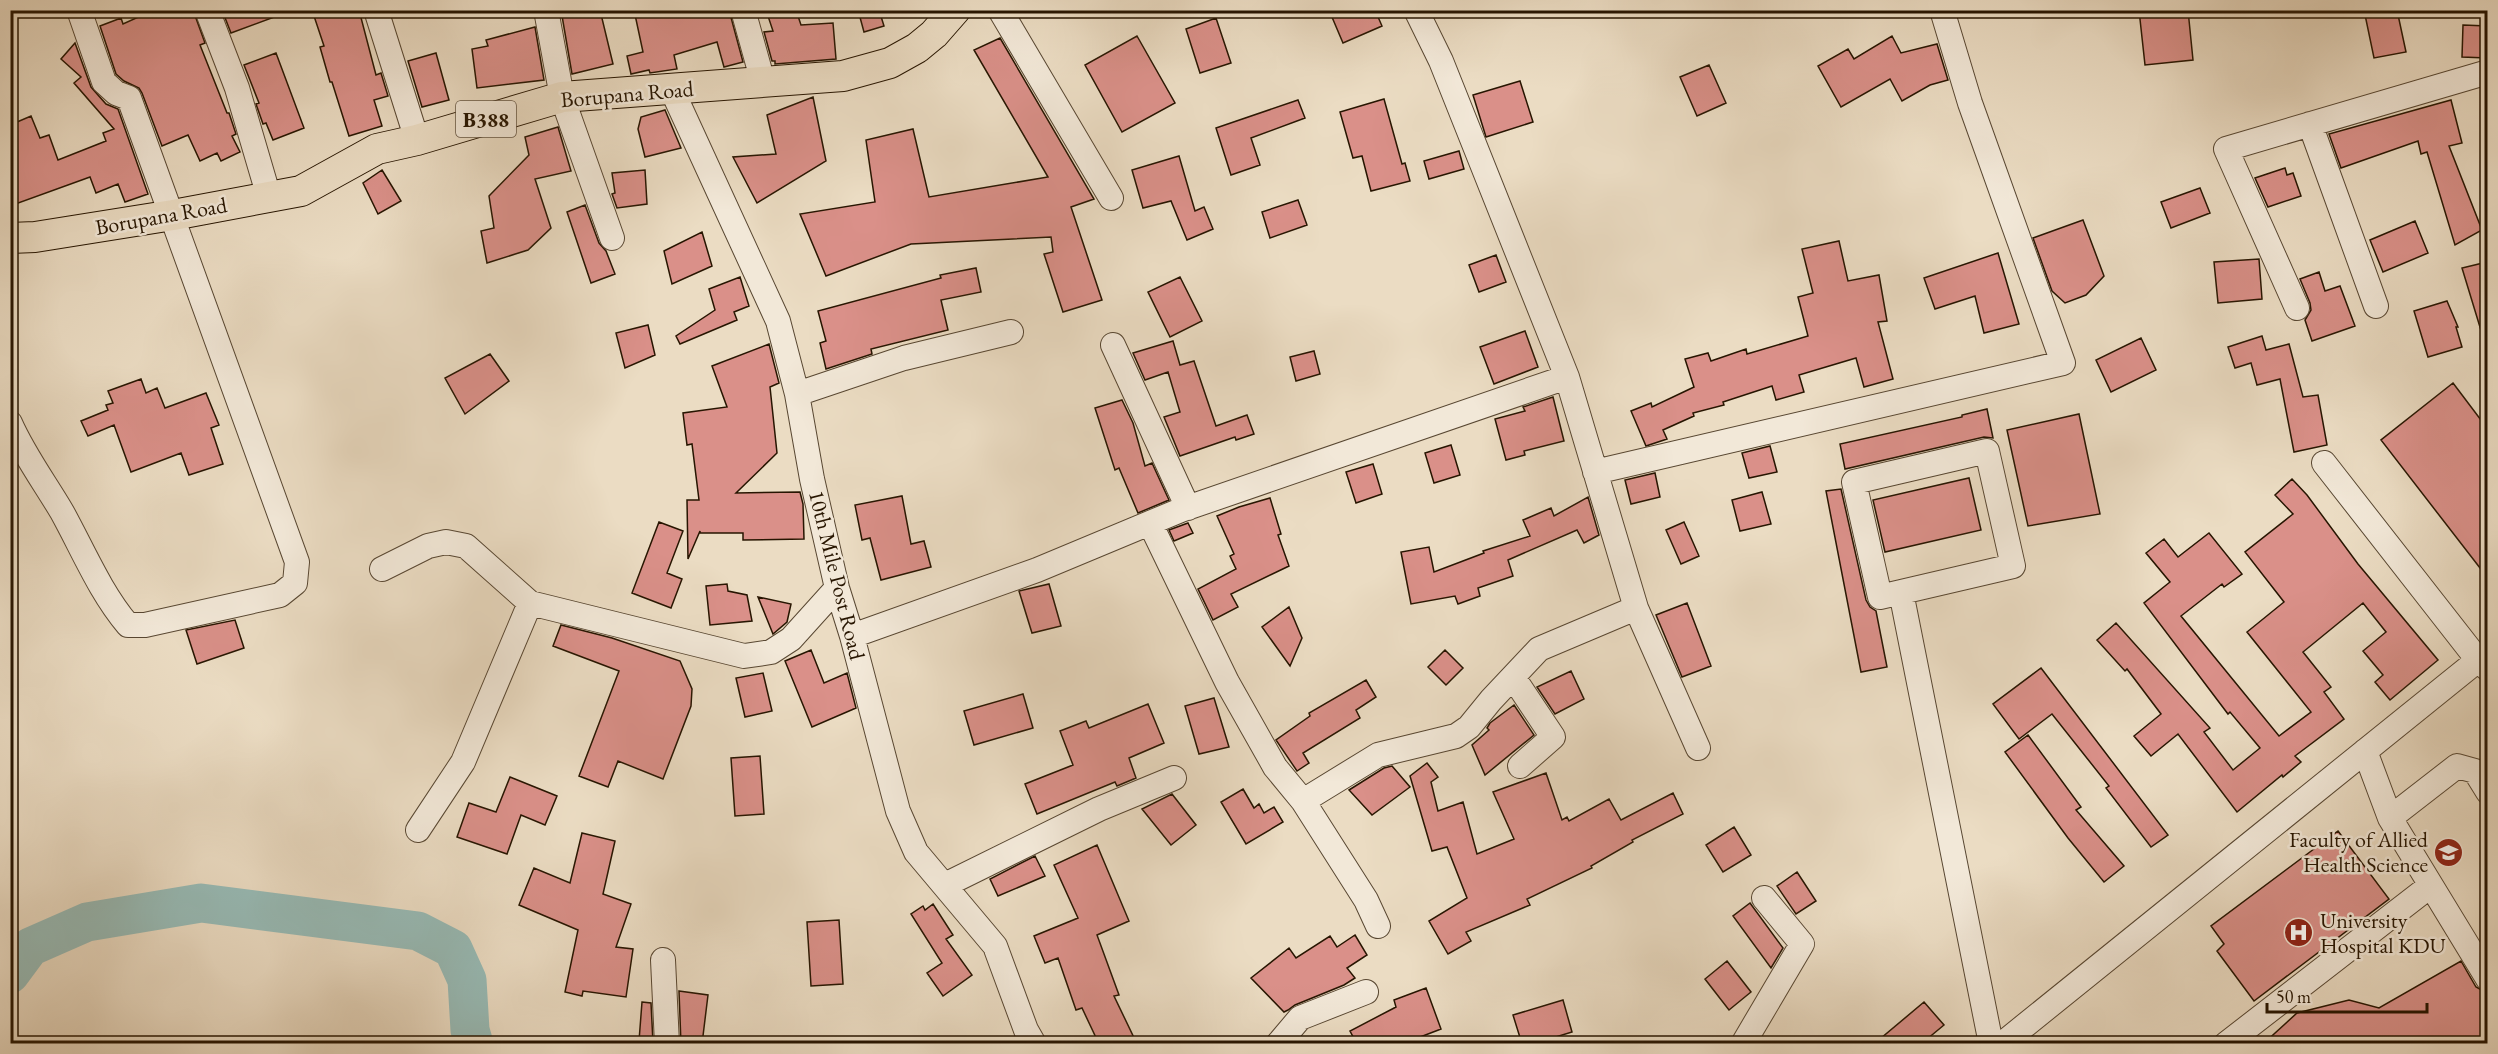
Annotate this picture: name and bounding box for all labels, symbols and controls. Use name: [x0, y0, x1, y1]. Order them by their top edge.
street label: Borupana Road: [559, 74, 696, 114]
road number: B388: [456, 101, 516, 137]
street label: Borupana Road: [93, 190, 230, 242]
street label: 10th Mile Post Road: [802, 487, 872, 664]
place label: Faculty of Allied Health Science: [2289, 825, 2429, 879]
school or university icon: Faculty of Allied Health Science: [2433, 836, 2465, 868]
place label: University Hospital KDU: [2320, 906, 2447, 960]
hospital icon: University Hospital KDU: [2283, 917, 2315, 949]
scale bar: [2267, 976, 2428, 1014]
text: 50 m: [2276, 985, 2311, 1008]

